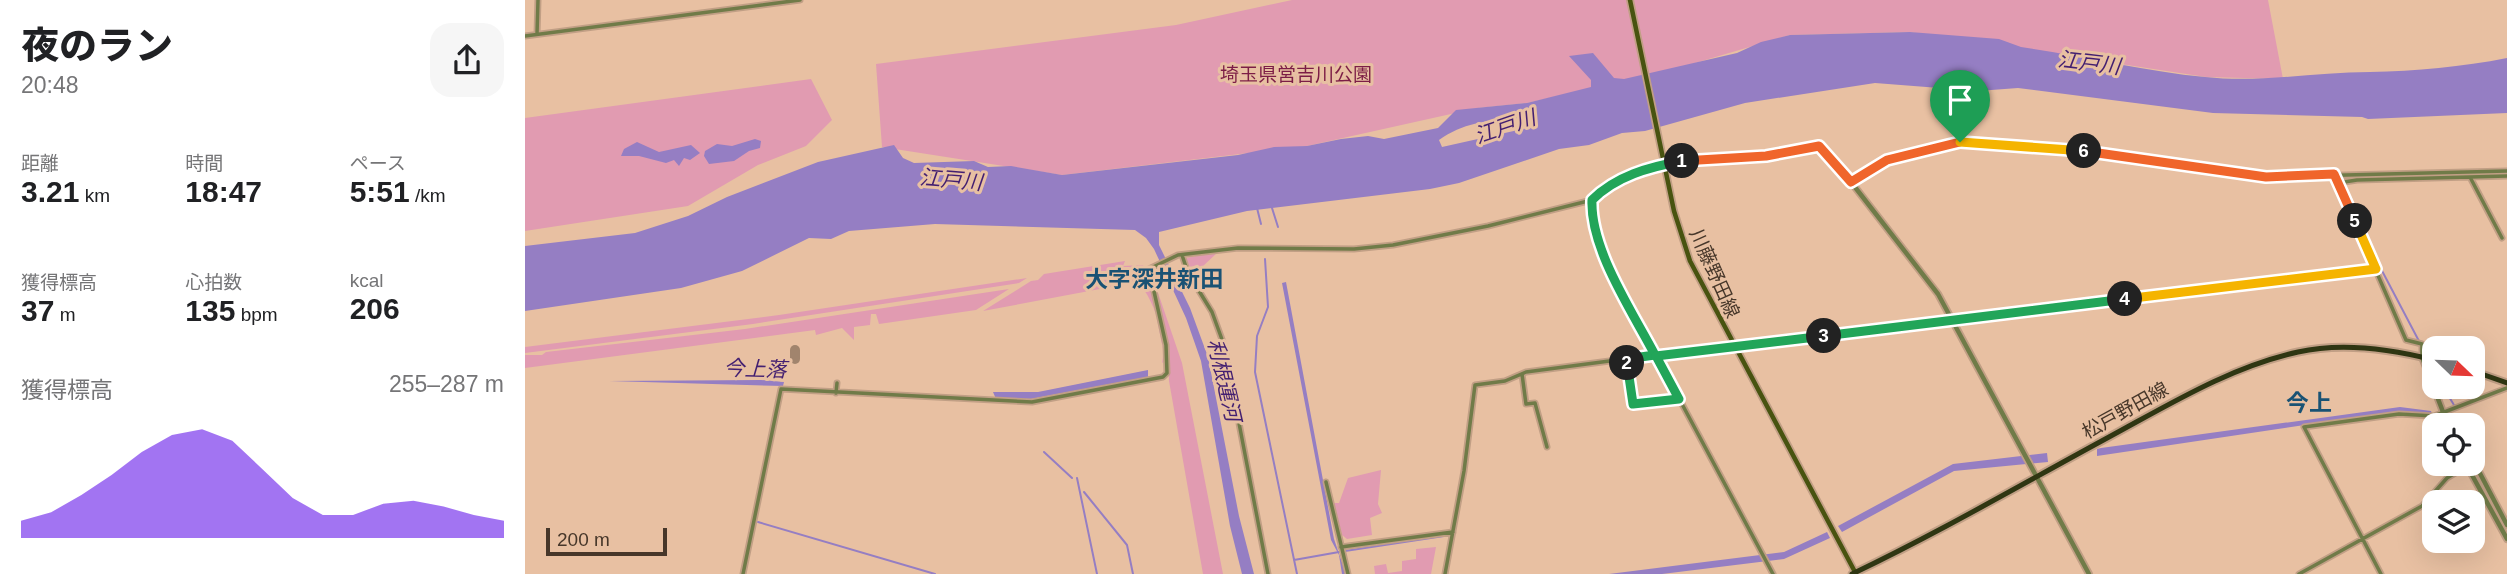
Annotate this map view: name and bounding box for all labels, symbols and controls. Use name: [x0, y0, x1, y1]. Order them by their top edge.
button: share: [430, 23, 504, 97]
text: 夜のラン: [21, 25, 173, 67]
water label: 江戸川: [2056, 47, 2124, 78]
park label: 埼玉県営吉川公園: [1220, 64, 1372, 85]
pin: [1930, 70, 1990, 142]
text: 20:48: [21, 72, 79, 98]
icon: arrive: [1941, 81, 1979, 119]
water label: 江戸川: [1471, 105, 1540, 148]
pin: 6: [2067, 134, 2101, 168]
text: 6: [2078, 140, 2089, 161]
pin: 1: [1665, 144, 1699, 178]
text: 1: [1676, 150, 1687, 171]
text: 距離: [21, 153, 59, 174]
text: 時間: [185, 153, 223, 174]
text: ペース: [350, 153, 406, 174]
water label: 江戸川: [919, 165, 985, 194]
text: 3.21: [21, 175, 79, 208]
text: 18:47: [185, 175, 262, 208]
text: 5:51: [350, 175, 410, 208]
text: km: [79, 185, 110, 206]
text: /km: [410, 185, 446, 206]
pin: 5: [2337, 204, 2373, 238]
text: 5: [2349, 210, 2360, 231]
street label: 川藤野田線: [1686, 226, 1743, 321]
district label: 大字深井新田: [1085, 266, 1223, 292]
text: kcal: [350, 270, 383, 291]
text: 獲得標高: [21, 272, 97, 293]
text: 心拍数: [185, 272, 242, 293]
pin: 4: [2107, 282, 2143, 316]
text: 4: [2119, 288, 2130, 309]
text: 206: [350, 292, 400, 325]
text: 37: [21, 294, 54, 327]
text: 135: [185, 294, 235, 327]
text: m: [54, 304, 75, 325]
text: bpm: [235, 304, 278, 325]
pin: 3: [1807, 318, 1841, 354]
text: 3: [1818, 325, 1829, 346]
water label: 利根運河: [1204, 336, 1246, 427]
north arrow: [2422, 336, 2485, 399]
map controls: [2422, 336, 2485, 553]
pin: 2: [1609, 346, 1645, 380]
text: 2: [1621, 352, 1632, 373]
water label: 今上落: [723, 356, 790, 381]
text: 255–287 m: [389, 371, 504, 397]
text: 獲得標高: [21, 377, 113, 403]
street label: 松戸野田線: [2079, 378, 2172, 443]
district label: 今上: [2286, 390, 2332, 416]
button: locate: [2422, 413, 2485, 476]
button: layers: [2422, 490, 2485, 553]
scale bar: [546, 525, 667, 557]
text: 200 m: [557, 529, 610, 550]

